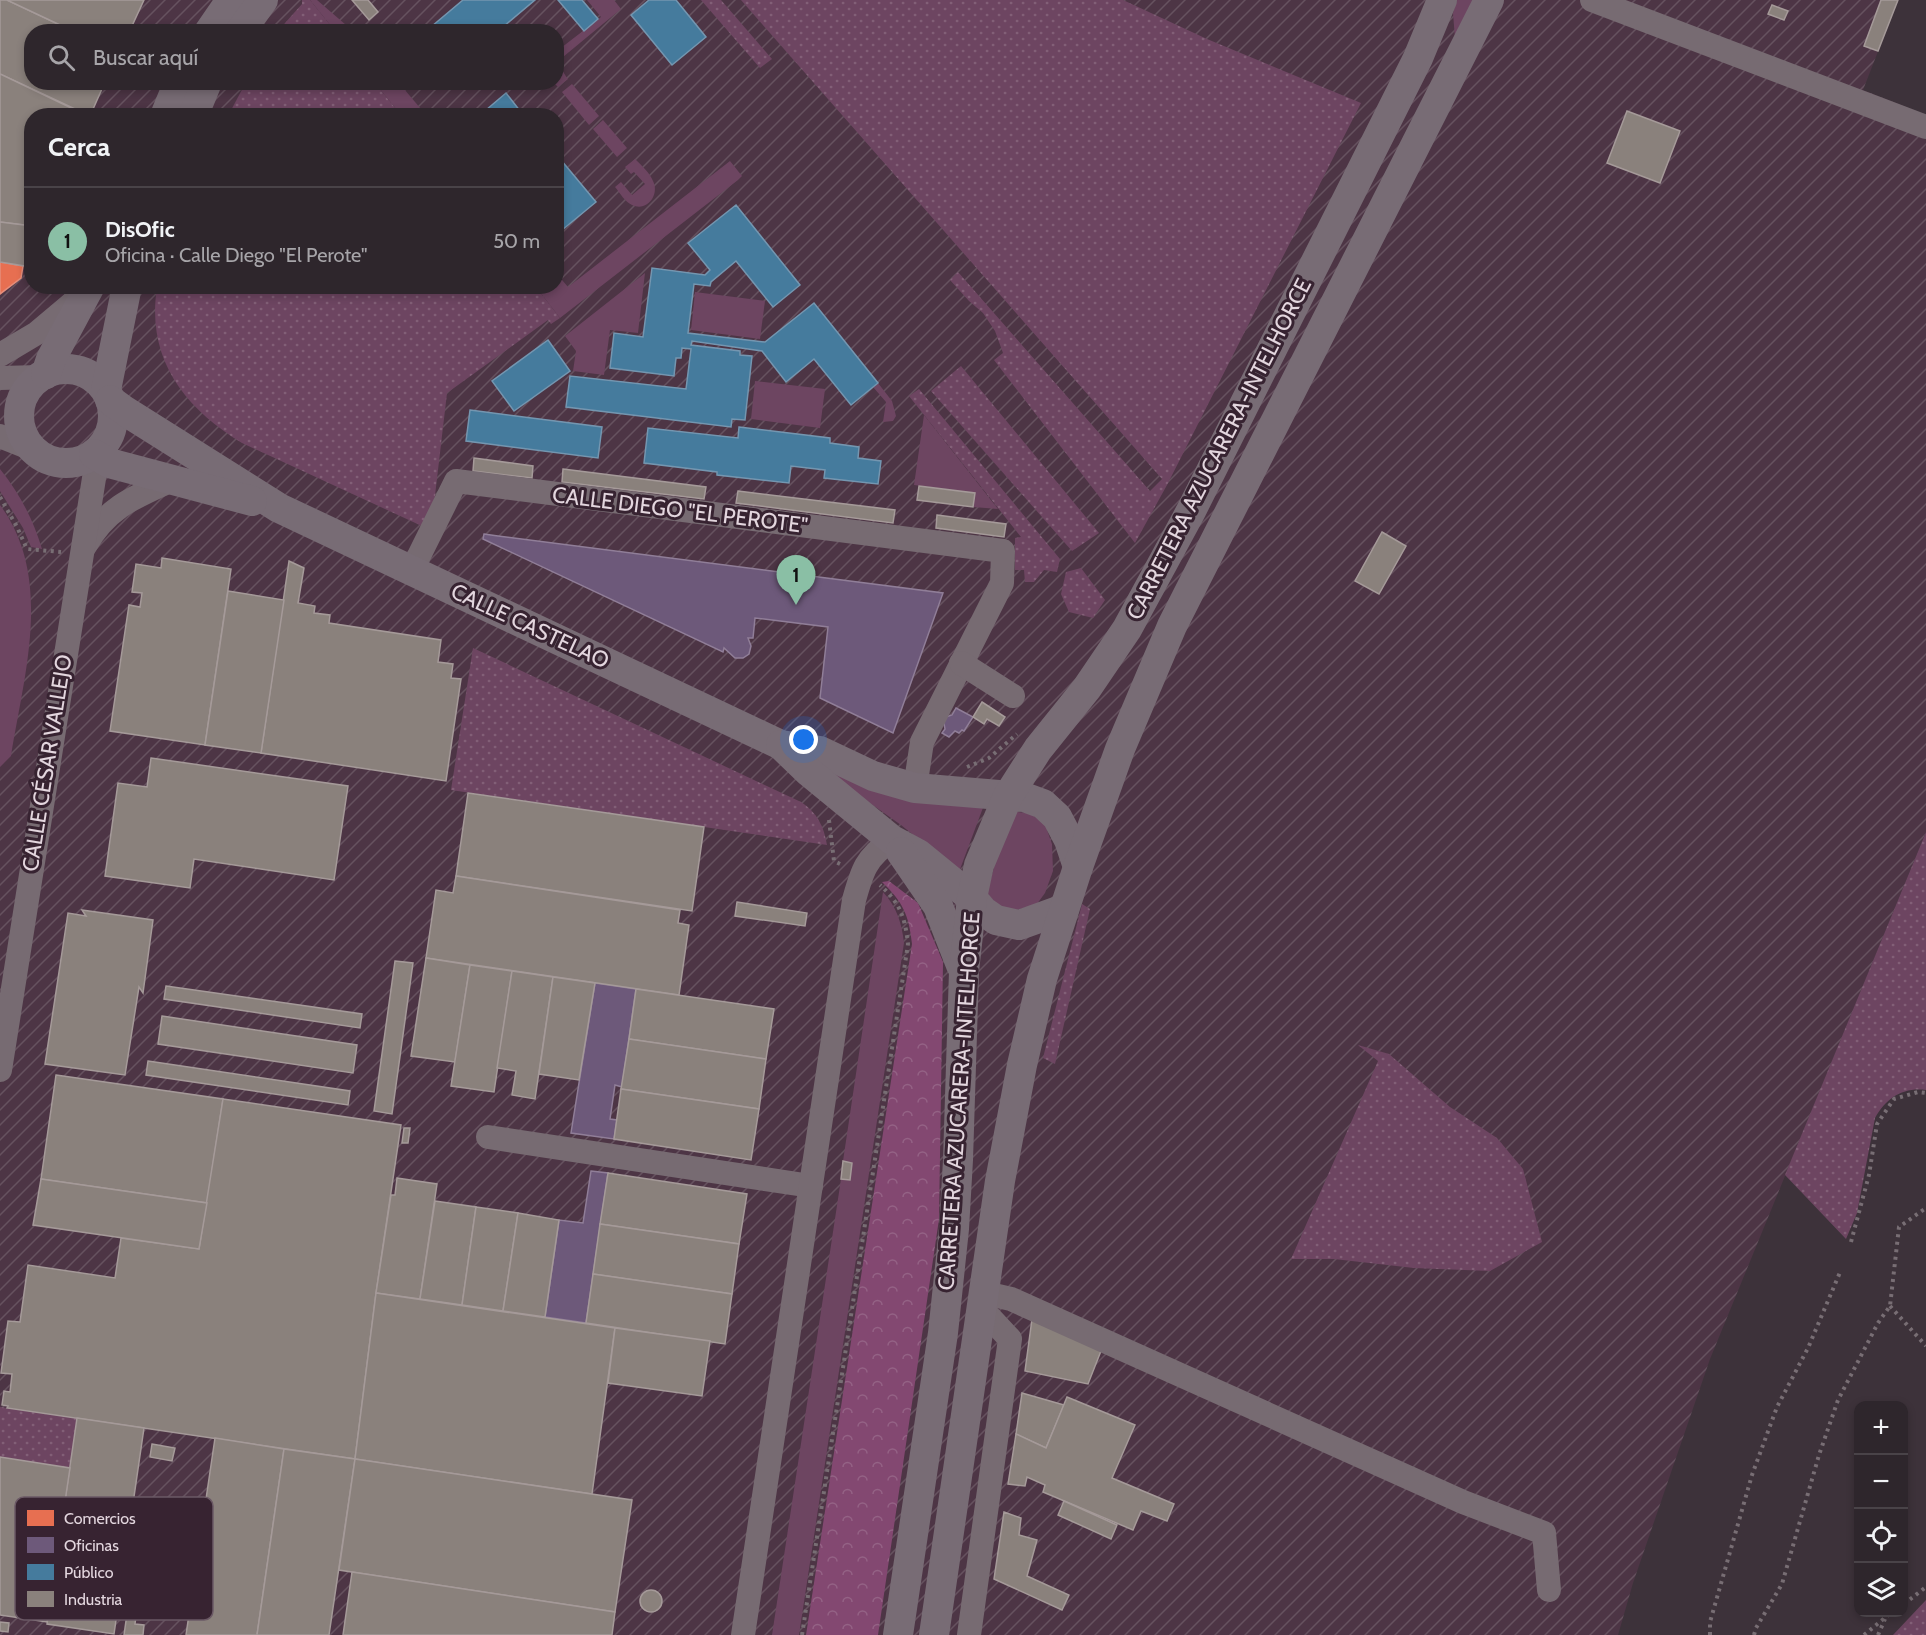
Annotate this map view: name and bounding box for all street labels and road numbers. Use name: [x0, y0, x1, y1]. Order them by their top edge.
street label: CARRETERA AZUCARERA-INTELHORCE: [1121, 274, 1317, 624]
street label: CALLE DIEGO "EL PEROTE": [551, 481, 809, 539]
street label: CALLE CASTELAO: [447, 578, 613, 674]
street label: CALLE CÉSAR VALLEJO: [17, 653, 77, 873]
street label: CARRETERA AZUCARERA-INTELHORCE: [932, 911, 986, 1291]

